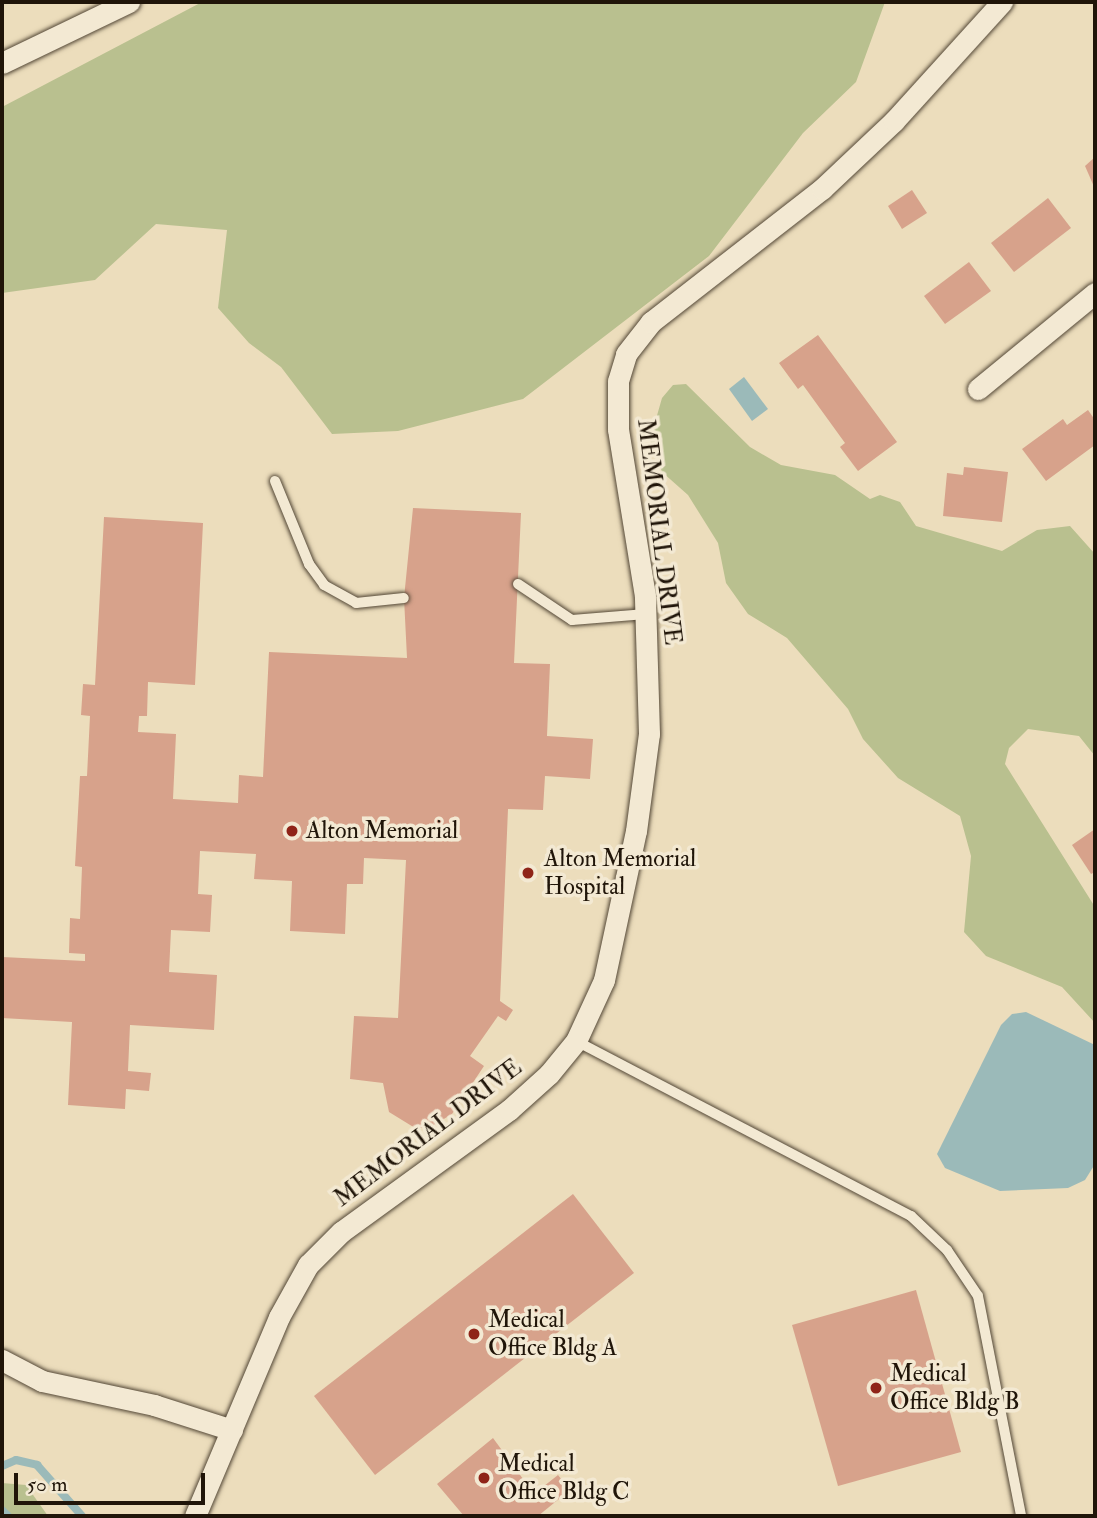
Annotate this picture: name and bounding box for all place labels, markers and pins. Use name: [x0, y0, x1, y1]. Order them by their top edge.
place label: Alton Memorial: [306, 817, 458, 845]
marker: Alton Memorial: [284, 823, 300, 839]
place label: Alton Memorial Hospital: [544, 845, 696, 901]
marker: Alton Memorial Hospital: [518, 863, 538, 883]
place label: Medical Office Bldg A: [488, 1306, 617, 1362]
marker: Medical Office Bldg A: [466, 1326, 482, 1342]
place label: Medical Office Bldg B: [890, 1360, 1020, 1416]
marker: Medical Office Bldg B: [868, 1380, 884, 1396]
place label: Medical Office Bldg C: [498, 1450, 630, 1506]
marker: Medical Office Bldg C: [476, 1470, 492, 1486]

